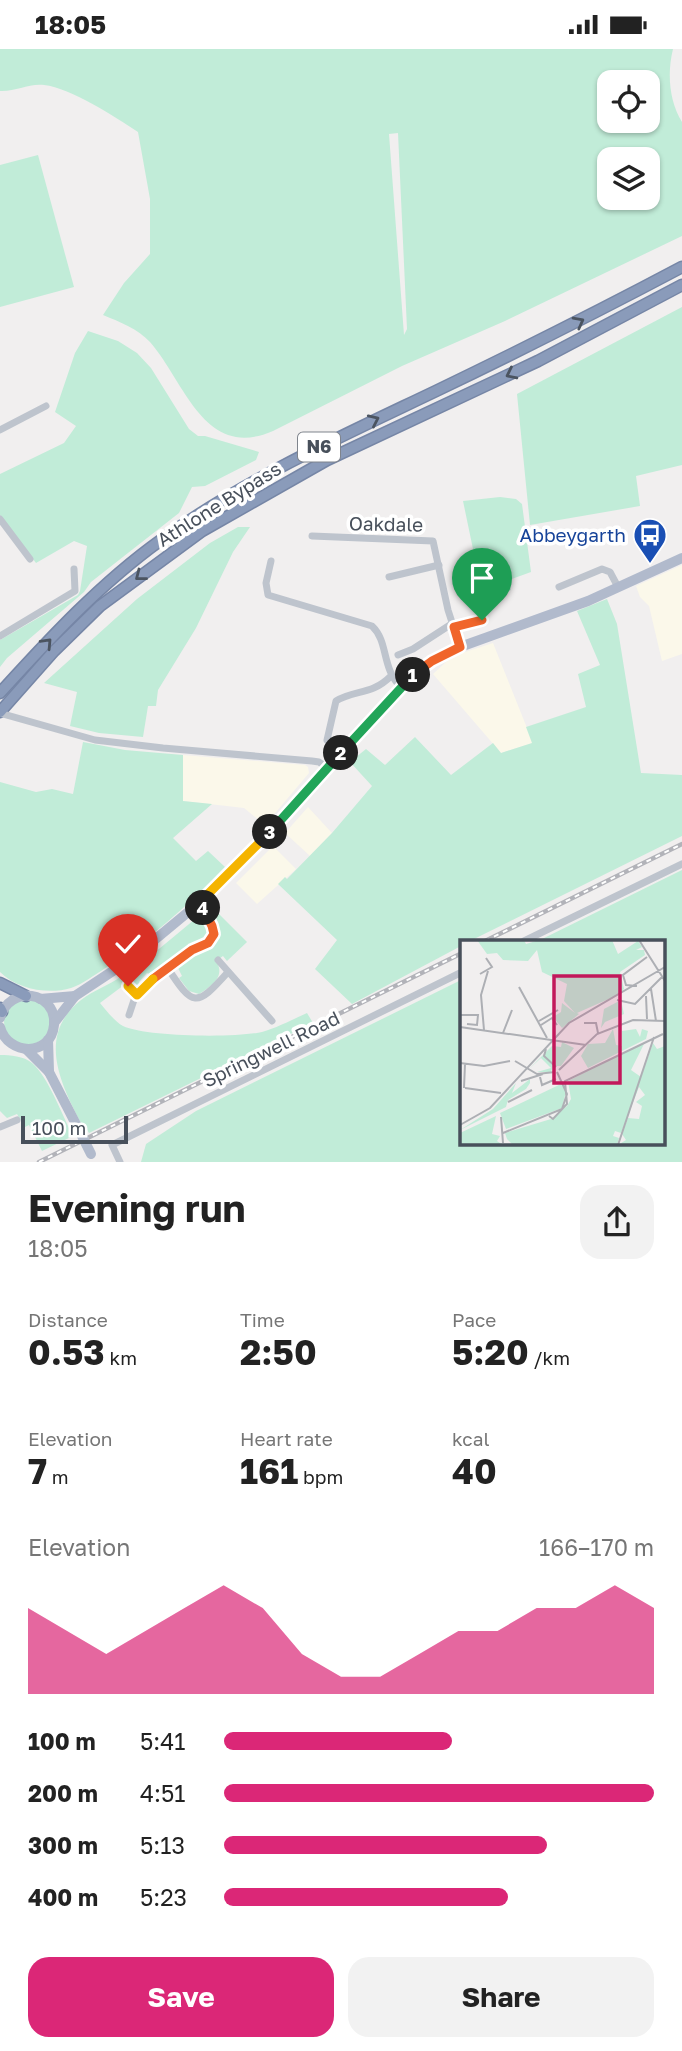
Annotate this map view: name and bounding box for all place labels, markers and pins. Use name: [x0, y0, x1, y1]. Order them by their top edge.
bus stop icon: Abbeygarth: [631, 516, 669, 565]
place label: Abbeygarth: [520, 523, 626, 546]
pin: [452, 548, 512, 620]
pin: 1: [396, 657, 430, 693]
pin: 2: [324, 735, 358, 771]
pin: 3: [252, 815, 288, 849]
pin: 4: [186, 891, 220, 925]
pin: [98, 914, 158, 986]

